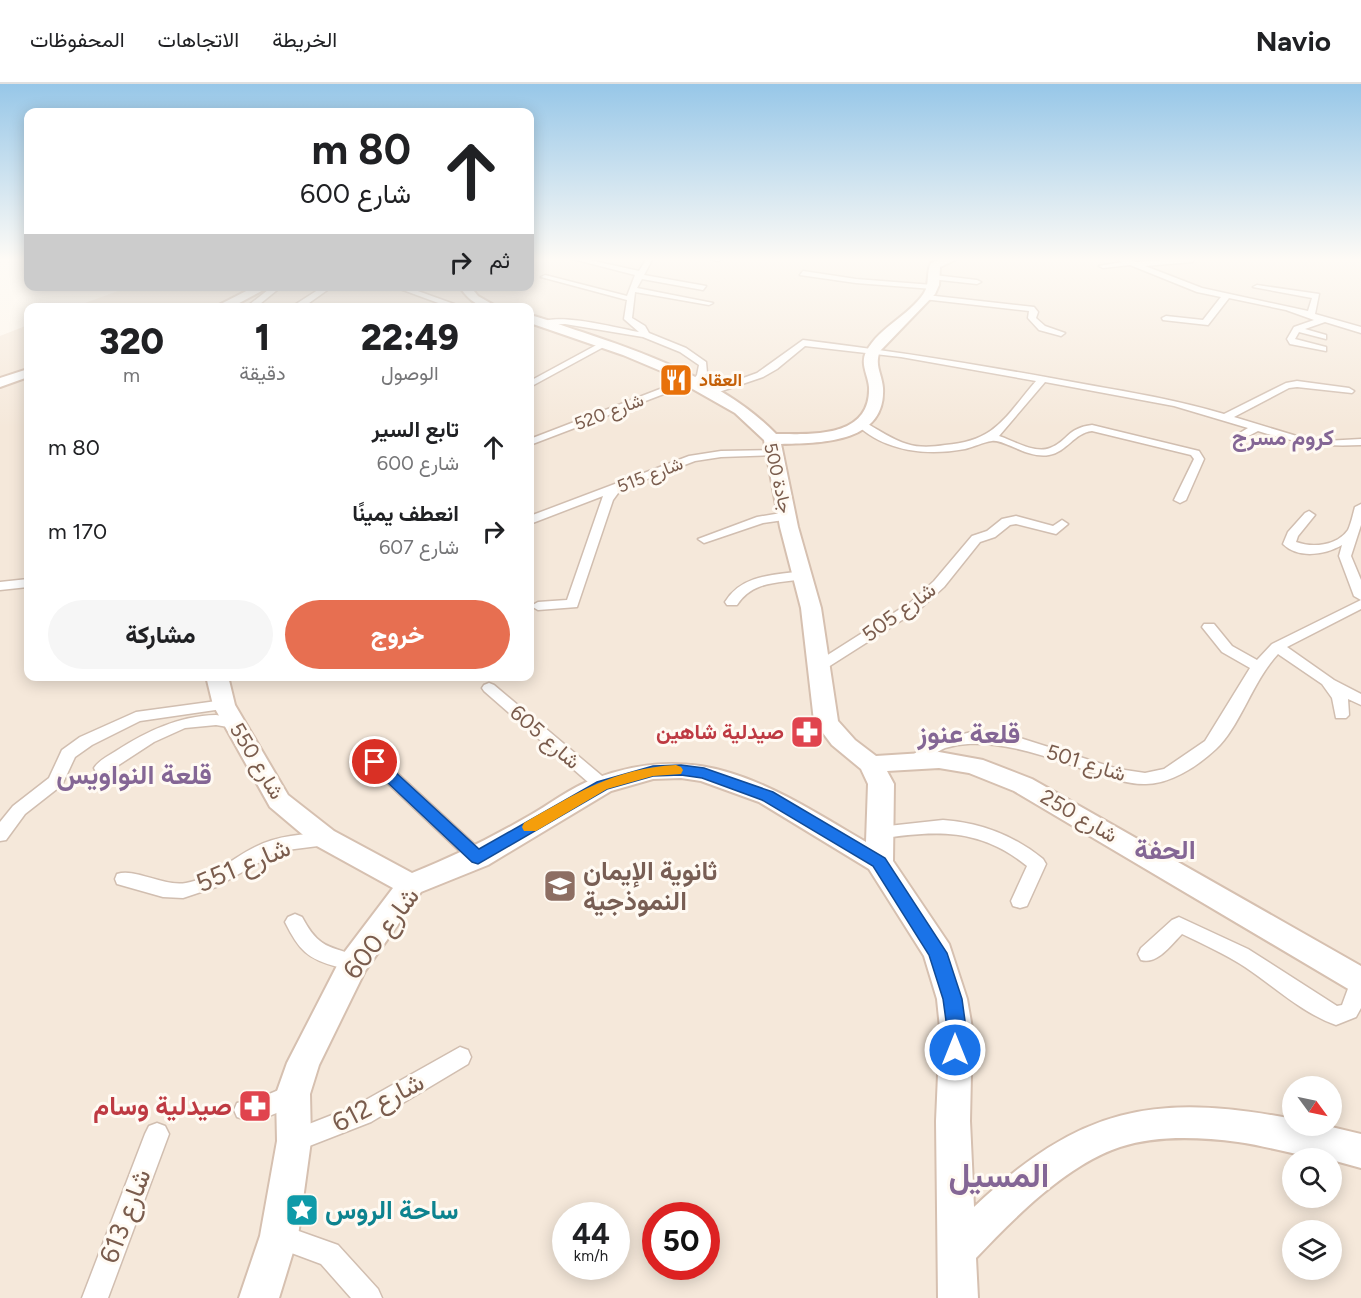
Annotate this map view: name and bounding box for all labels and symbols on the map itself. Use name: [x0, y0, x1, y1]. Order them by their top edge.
restaurant icon: العقاد: [658, 362, 694, 398]
place label: العقاد: [699, 369, 742, 391]
street label: شارع 520: [571, 389, 647, 436]
district label: كروم مسرج: [1232, 424, 1334, 452]
street label: جادة 500: [759, 441, 797, 515]
street label: شارع 515: [614, 452, 686, 499]
street label: شارع 505: [857, 576, 942, 648]
street label: شارع 605: [504, 699, 586, 775]
pharmacy icon: صيدلية شاهين: [789, 714, 825, 750]
district label: قلعة عنوز: [917, 717, 1020, 751]
street label: شارع 550: [223, 718, 290, 805]
place label: صيدلية شاهين: [656, 719, 784, 744]
pin: [349, 736, 400, 787]
street label: شارع 501: [1043, 739, 1129, 788]
district label: قلعة النواويس: [56, 758, 212, 792]
street label: شارع 250: [1035, 784, 1122, 849]
street label: شارع 551: [191, 831, 296, 901]
district label: الحفة: [1134, 833, 1196, 866]
place label: ثانوية الإيمان النموذجية: [583, 855, 718, 917]
school or university icon: ثانوية الإيمان النموذجية: [542, 868, 578, 904]
street label: شارع 600: [336, 881, 428, 986]
position arrow: [923, 1018, 987, 1082]
street label: شارع 612: [327, 1065, 430, 1140]
north arrow: [1282, 1076, 1342, 1136]
pharmacy icon: صيدلية وسام: [237, 1088, 273, 1124]
place label: صيدلية وسام: [93, 1090, 232, 1123]
district label: المسيل: [949, 1156, 1049, 1195]
street label: شارع 613: [92, 1164, 159, 1268]
place icon: ساحة الروس: [284, 1192, 320, 1228]
place label: ساحة الروس: [325, 1194, 458, 1226]
speed limit sign: 50: [642, 1202, 720, 1280]

